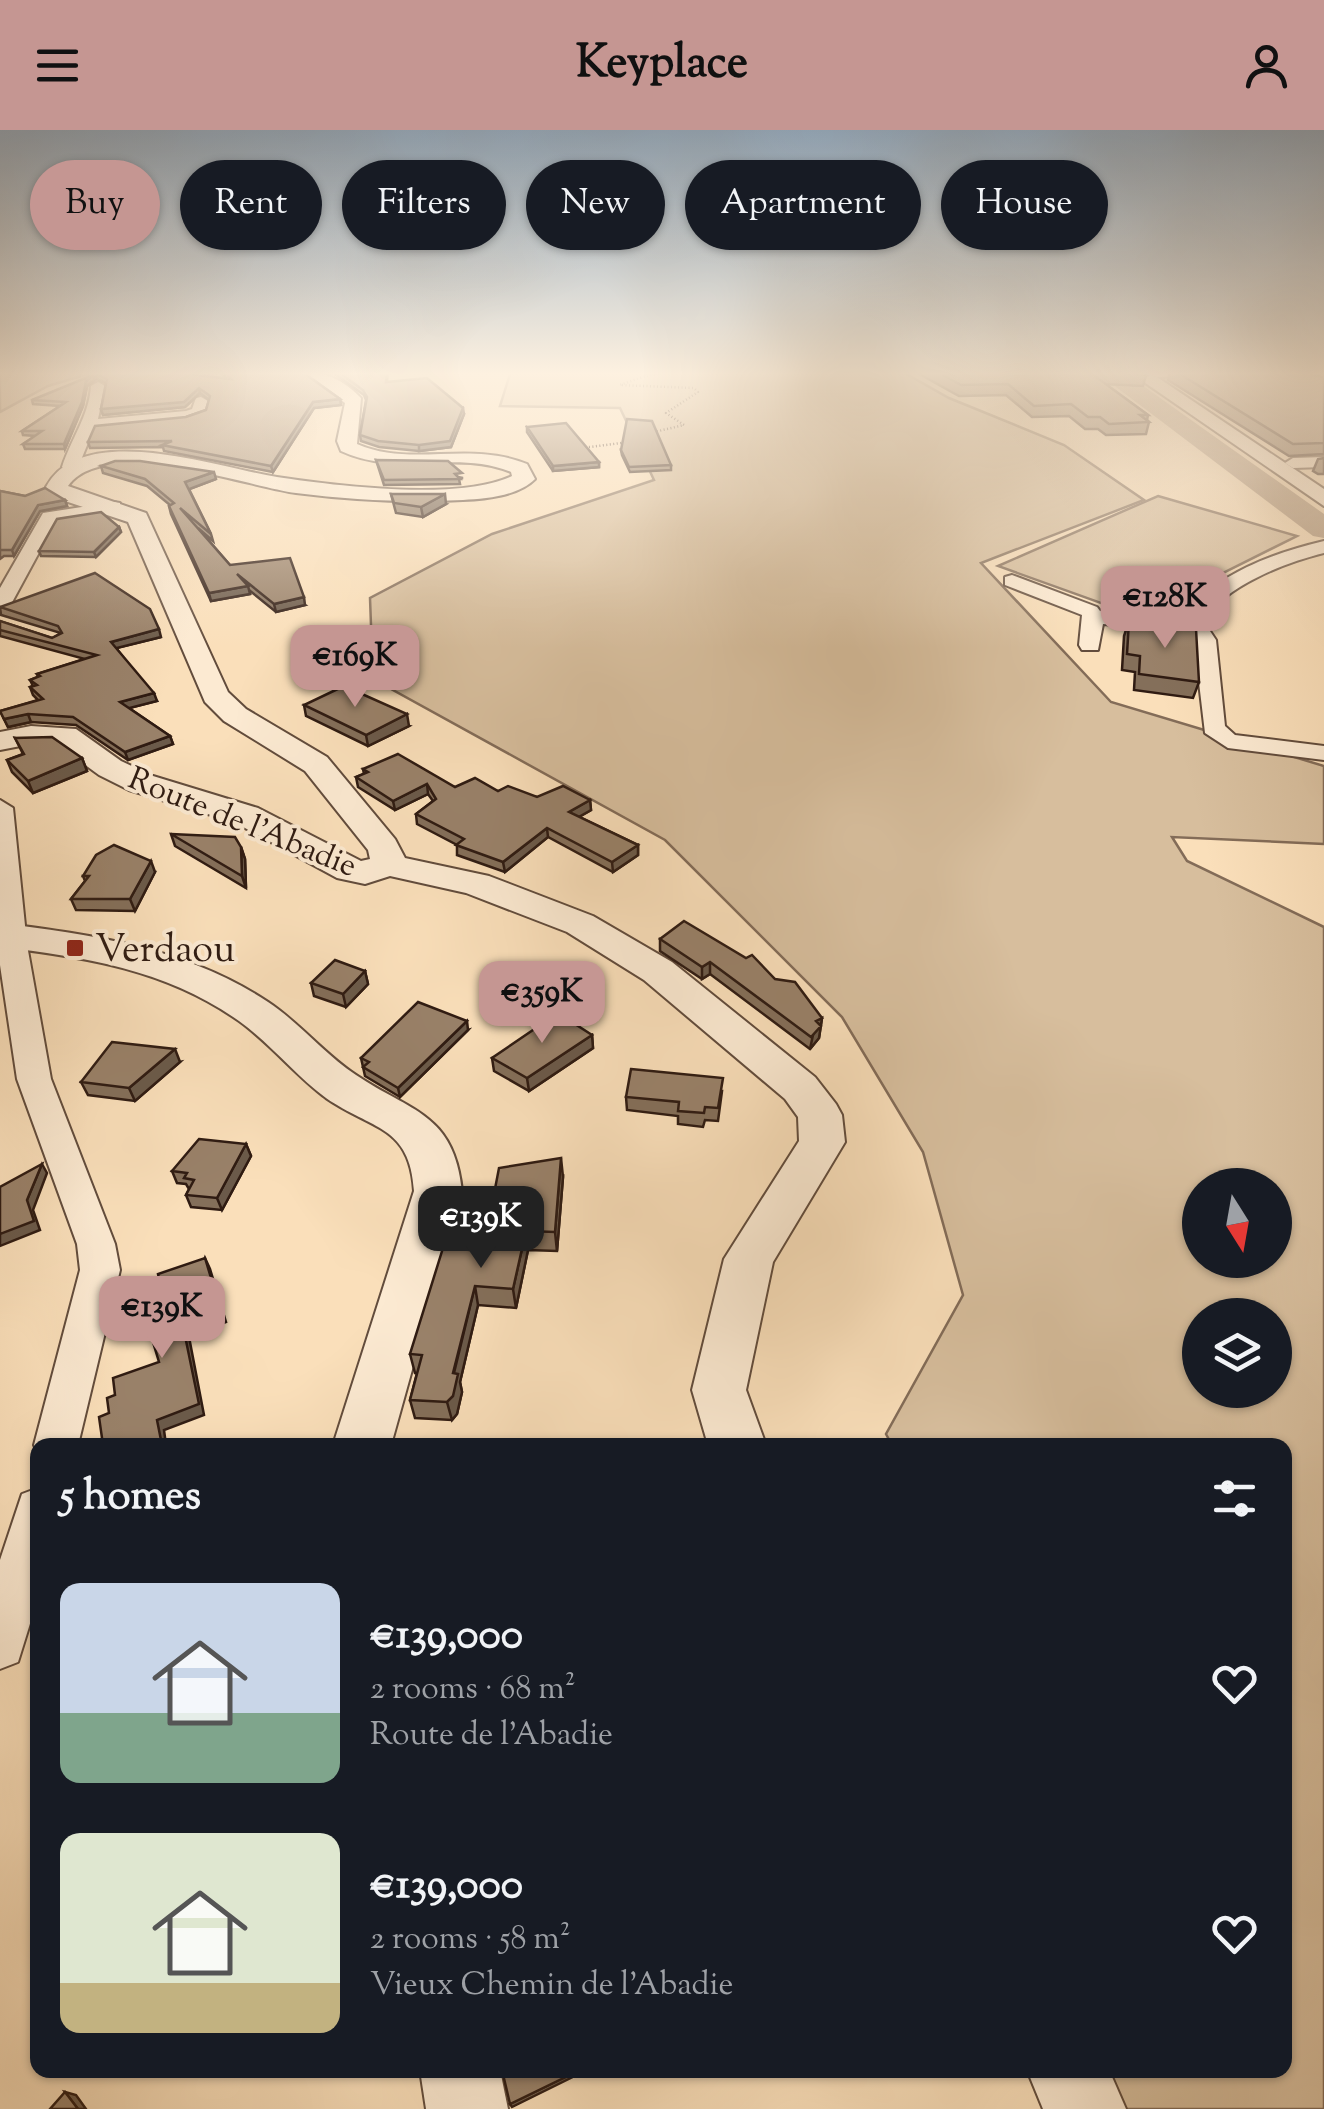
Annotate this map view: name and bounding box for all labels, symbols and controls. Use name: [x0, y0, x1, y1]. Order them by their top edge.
text: Keyplace: [576, 33, 748, 98]
icon: menu: [30, 38, 85, 93]
icon: person: [1239, 38, 1294, 93]
chip: Buy: [30, 160, 160, 250]
chip: Rent: [180, 160, 322, 250]
chip: Filters: [342, 160, 506, 250]
chip: New: [526, 160, 665, 250]
chip: Apartment: [685, 160, 921, 250]
chip: House: [941, 160, 1108, 250]
pin: €128K: [1095, 566, 1235, 651]
text: €128K: [1123, 575, 1207, 621]
pin: €169K: [285, 625, 425, 710]
text: €169K: [312, 634, 398, 680]
street label: Route de l'Abadie: [121, 757, 363, 891]
place label: Verdaou: [95, 925, 235, 979]
marker: Verdaou: [64, 937, 86, 959]
pin: €359K: [472, 961, 612, 1046]
text: €359K: [501, 970, 583, 1016]
north arrow: [1182, 1168, 1292, 1278]
map controls: [1182, 1168, 1292, 1408]
pin: €139K: [411, 1186, 551, 1271]
text: €139K: [440, 1195, 522, 1241]
pin: €139K: [92, 1276, 232, 1361]
text: €139K: [121, 1285, 203, 1331]
button: layers: [1182, 1298, 1292, 1408]
text: 5 homes: [60, 1468, 201, 1528]
icon: filters: [1207, 1471, 1262, 1526]
text: €139,000: [370, 1607, 523, 1667]
icon: home: [140, 1623, 260, 1743]
icon: heart: [1207, 1656, 1262, 1711]
text: 2 rooms · 68 m²: [370, 1667, 576, 1713]
text: Route de l'Abadie: [370, 1713, 613, 1759]
text: €139,000: [370, 1857, 523, 1917]
icon: home: [140, 1873, 260, 1993]
icon: heart: [1207, 1906, 1262, 1961]
text: 2 rooms · 58 m²: [370, 1917, 571, 1963]
text: Vieux Chemin de l'Abadie: [370, 1963, 733, 2009]

